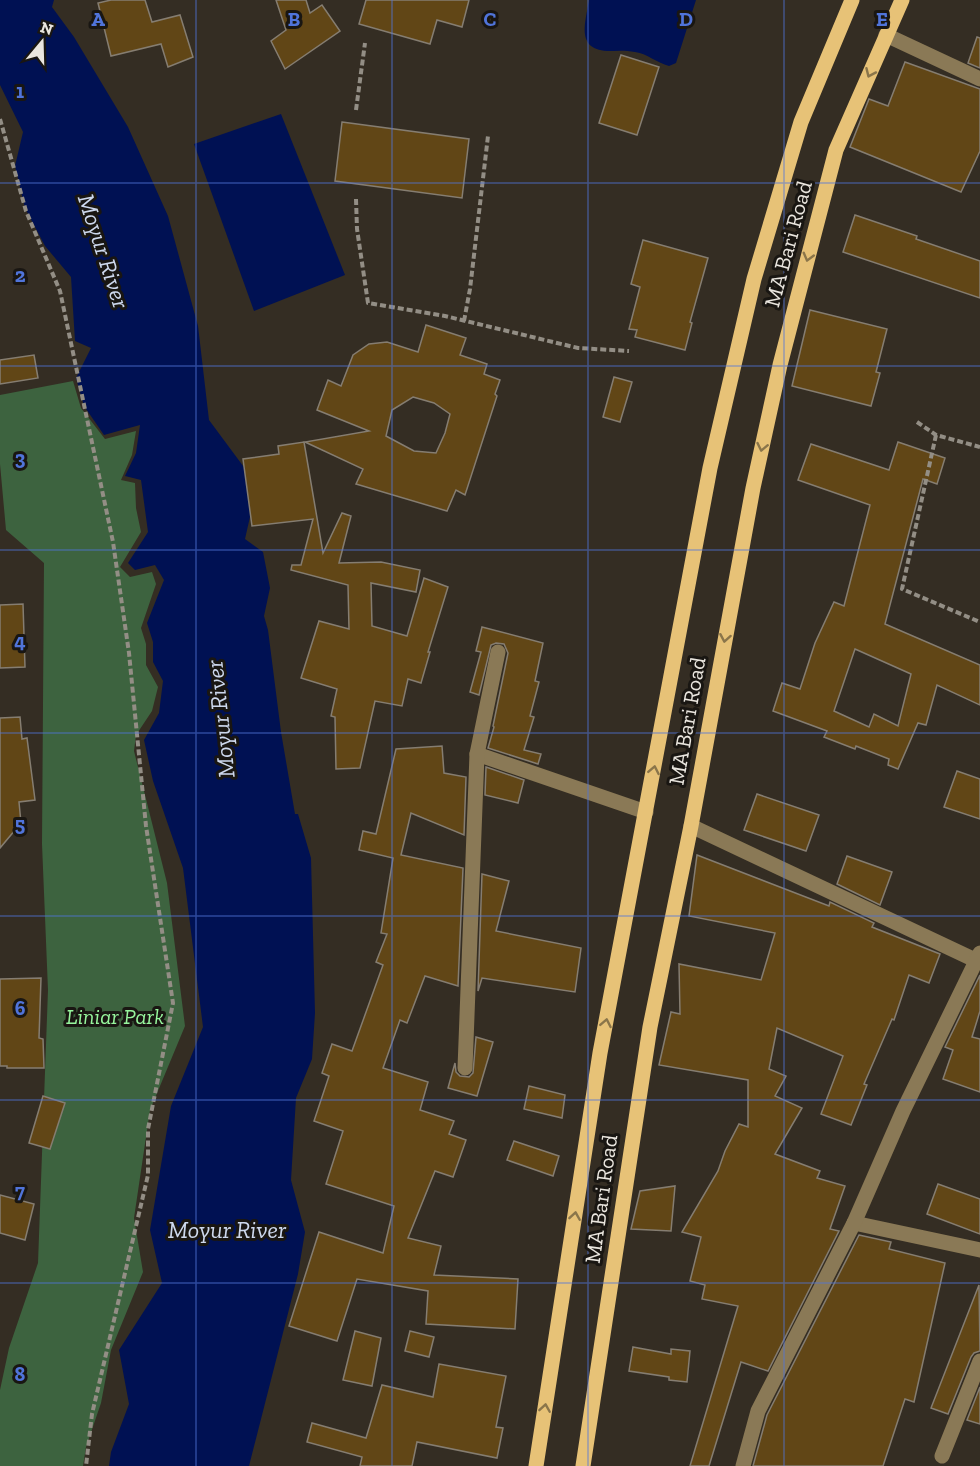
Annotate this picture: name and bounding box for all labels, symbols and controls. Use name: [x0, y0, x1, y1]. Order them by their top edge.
text: A: [91, 7, 105, 31]
text: B: [288, 7, 300, 31]
text: C: [484, 7, 497, 31]
text: D: [679, 7, 693, 31]
text: E: [876, 7, 888, 31]
north arrow: [12, 12, 72, 72]
text: N: [38, 17, 56, 39]
one-way arrow: [865, 67, 877, 78]
text: 1: [16, 79, 24, 103]
street label: MA Bari Road: [758, 178, 818, 310]
water label: Moyur River: [72, 190, 136, 313]
one-way arrow: [803, 251, 815, 262]
text: 2: [15, 263, 26, 287]
one-way arrow: [756, 441, 769, 451]
text: 3: [15, 446, 26, 470]
text: 4: [14, 629, 26, 653]
one-way arrow: [719, 633, 732, 643]
street label: MA Bari Road: [662, 655, 712, 787]
water label: Moyur River: [199, 658, 241, 779]
one-way arrow: [647, 765, 660, 775]
text: 5: [15, 812, 25, 836]
text: 6: [15, 996, 26, 1020]
park label: Liniar Park: [66, 1003, 164, 1030]
one-way arrow: [599, 1018, 612, 1028]
street label: MA Bari Road: [579, 1133, 623, 1265]
text: 7: [15, 1179, 25, 1203]
one-way arrow: [568, 1211, 580, 1220]
water label: Moyur River: [168, 1215, 287, 1244]
text: 8: [15, 1362, 26, 1386]
one-way arrow: [538, 1404, 550, 1413]

